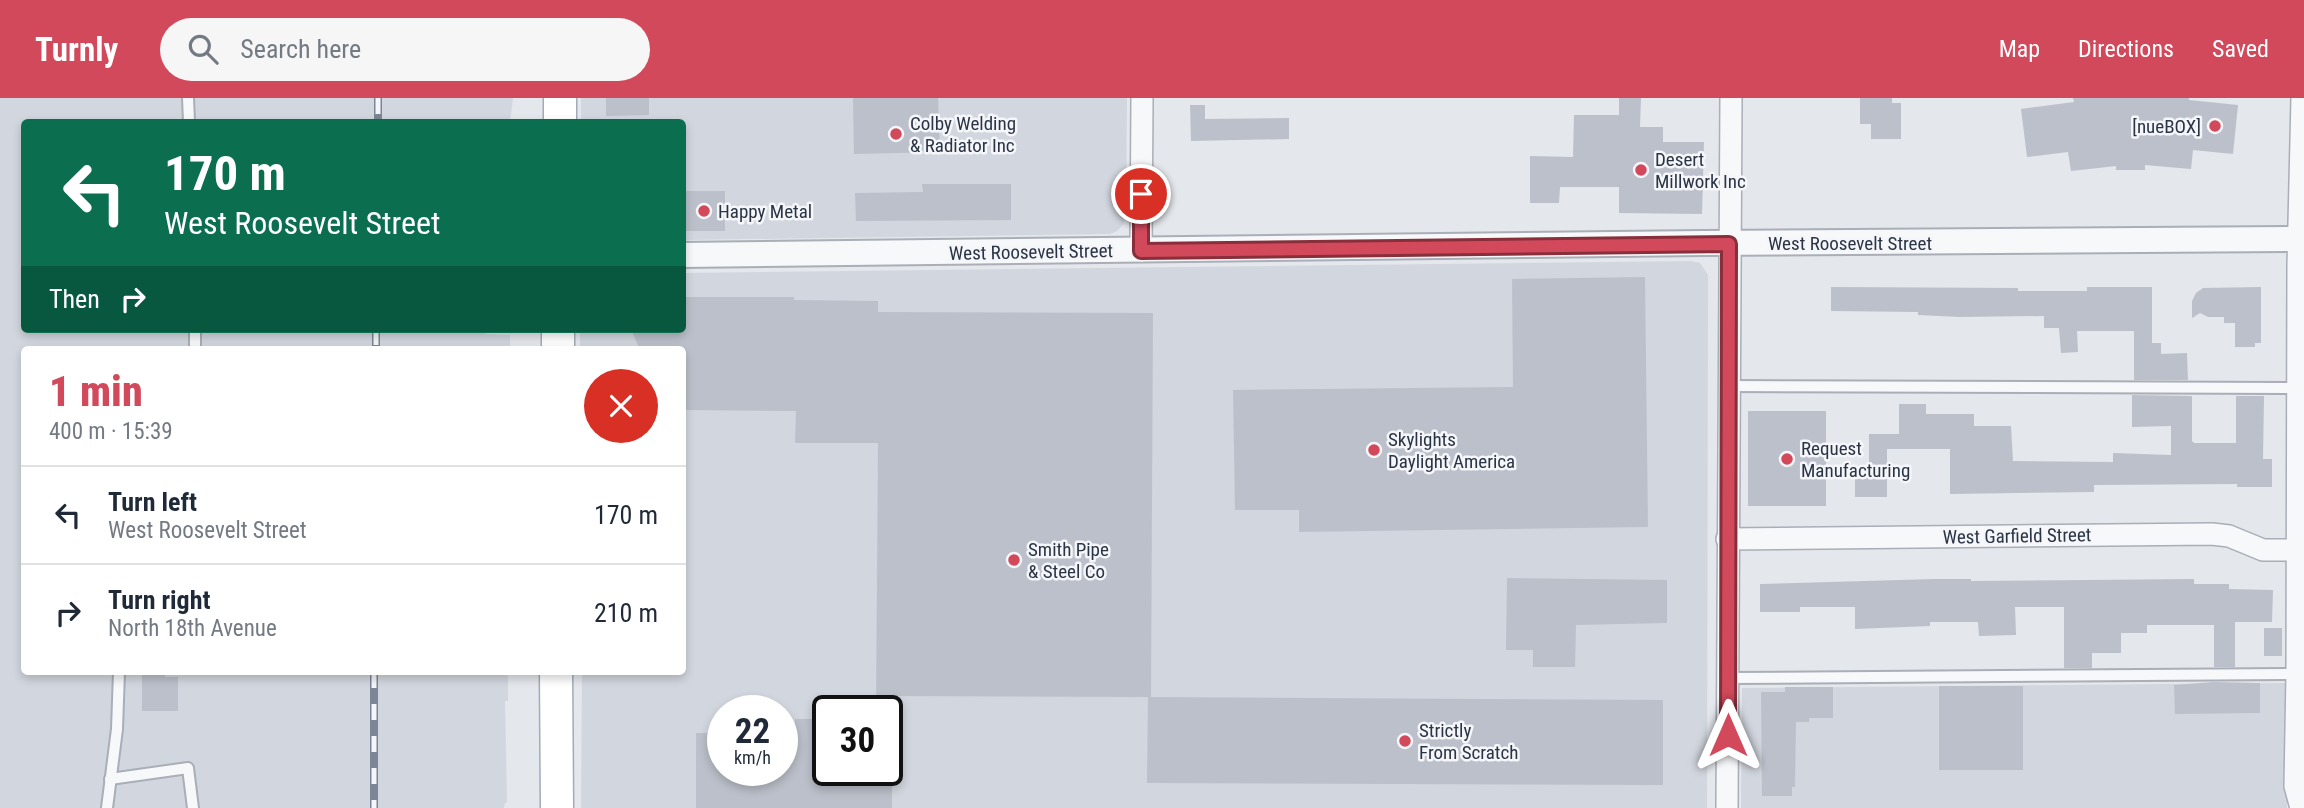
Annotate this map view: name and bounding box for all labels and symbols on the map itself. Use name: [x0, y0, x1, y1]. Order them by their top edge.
place label: Colby Welding & Radiator Inc: [910, 112, 1016, 157]
place label: [nueBOX]: [2132, 115, 2201, 138]
marker: [nueBOX]: [2207, 118, 2223, 134]
marker: Colby Welding & Radiator Inc: [888, 126, 904, 142]
place label: Desert Millwork Inc: [1655, 148, 1746, 193]
marker: Desert Millwork Inc: [1633, 162, 1649, 178]
pin: [1111, 164, 1171, 224]
place label: Happy Metal: [718, 200, 812, 223]
marker: Happy Metal: [696, 203, 712, 219]
street label: West Roosevelt Street: [1768, 232, 1932, 255]
street label: West Roosevelt Street: [949, 239, 1113, 265]
place label: Skylights Daylight America: [1388, 428, 1515, 473]
place label: Request Manufacturing: [1801, 437, 1910, 482]
marker: Skylights Daylight America: [1366, 442, 1382, 458]
marker: Request Manufacturing: [1779, 451, 1795, 467]
street label: West Garfield Street: [1942, 523, 2092, 549]
place label: Smith Pipe & Steel Co: [1028, 538, 1109, 583]
marker: Smith Pipe & Steel Co: [1006, 552, 1022, 568]
speed limit sign: 30: [812, 695, 903, 786]
position arrow: [1691, 698, 1765, 772]
place label: Strictly From Scratch: [1419, 719, 1518, 764]
marker: Strictly From Scratch: [1397, 733, 1413, 749]

